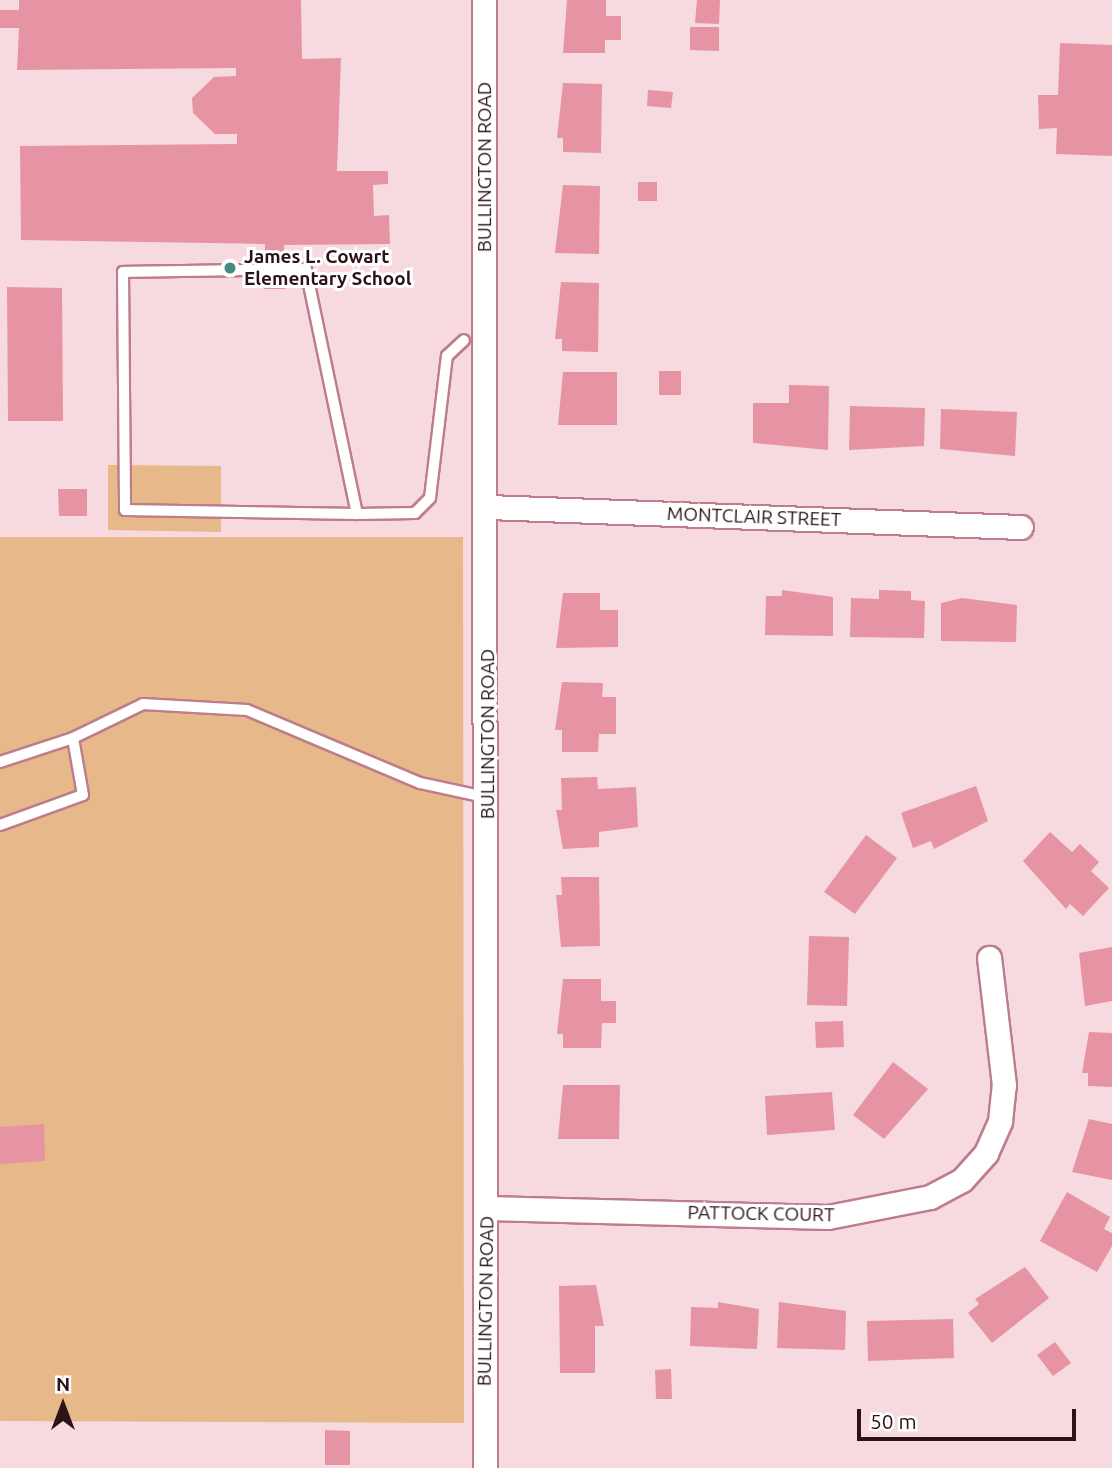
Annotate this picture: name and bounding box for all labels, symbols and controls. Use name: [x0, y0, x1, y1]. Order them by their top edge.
street label: BULLINGTON ROAD: [474, 82, 496, 252]
place label: James L. Cowart Elementary School: [244, 246, 411, 290]
marker: James L. Cowart Elementary School: [222, 260, 238, 276]
street label: MONTCLAIR STREET: [666, 503, 842, 531]
street label: BULLINGTON ROAD: [477, 649, 499, 819]
street label: PATTOCK COURT: [687, 1201, 835, 1227]
street label: BULLINGTON ROAD: [473, 1216, 499, 1386]
north arrow: [28, 1370, 98, 1440]
text: N: [56, 1373, 70, 1395]
scale bar: [860, 1394, 1079, 1438]
text: 50 m: [870, 1409, 917, 1433]

